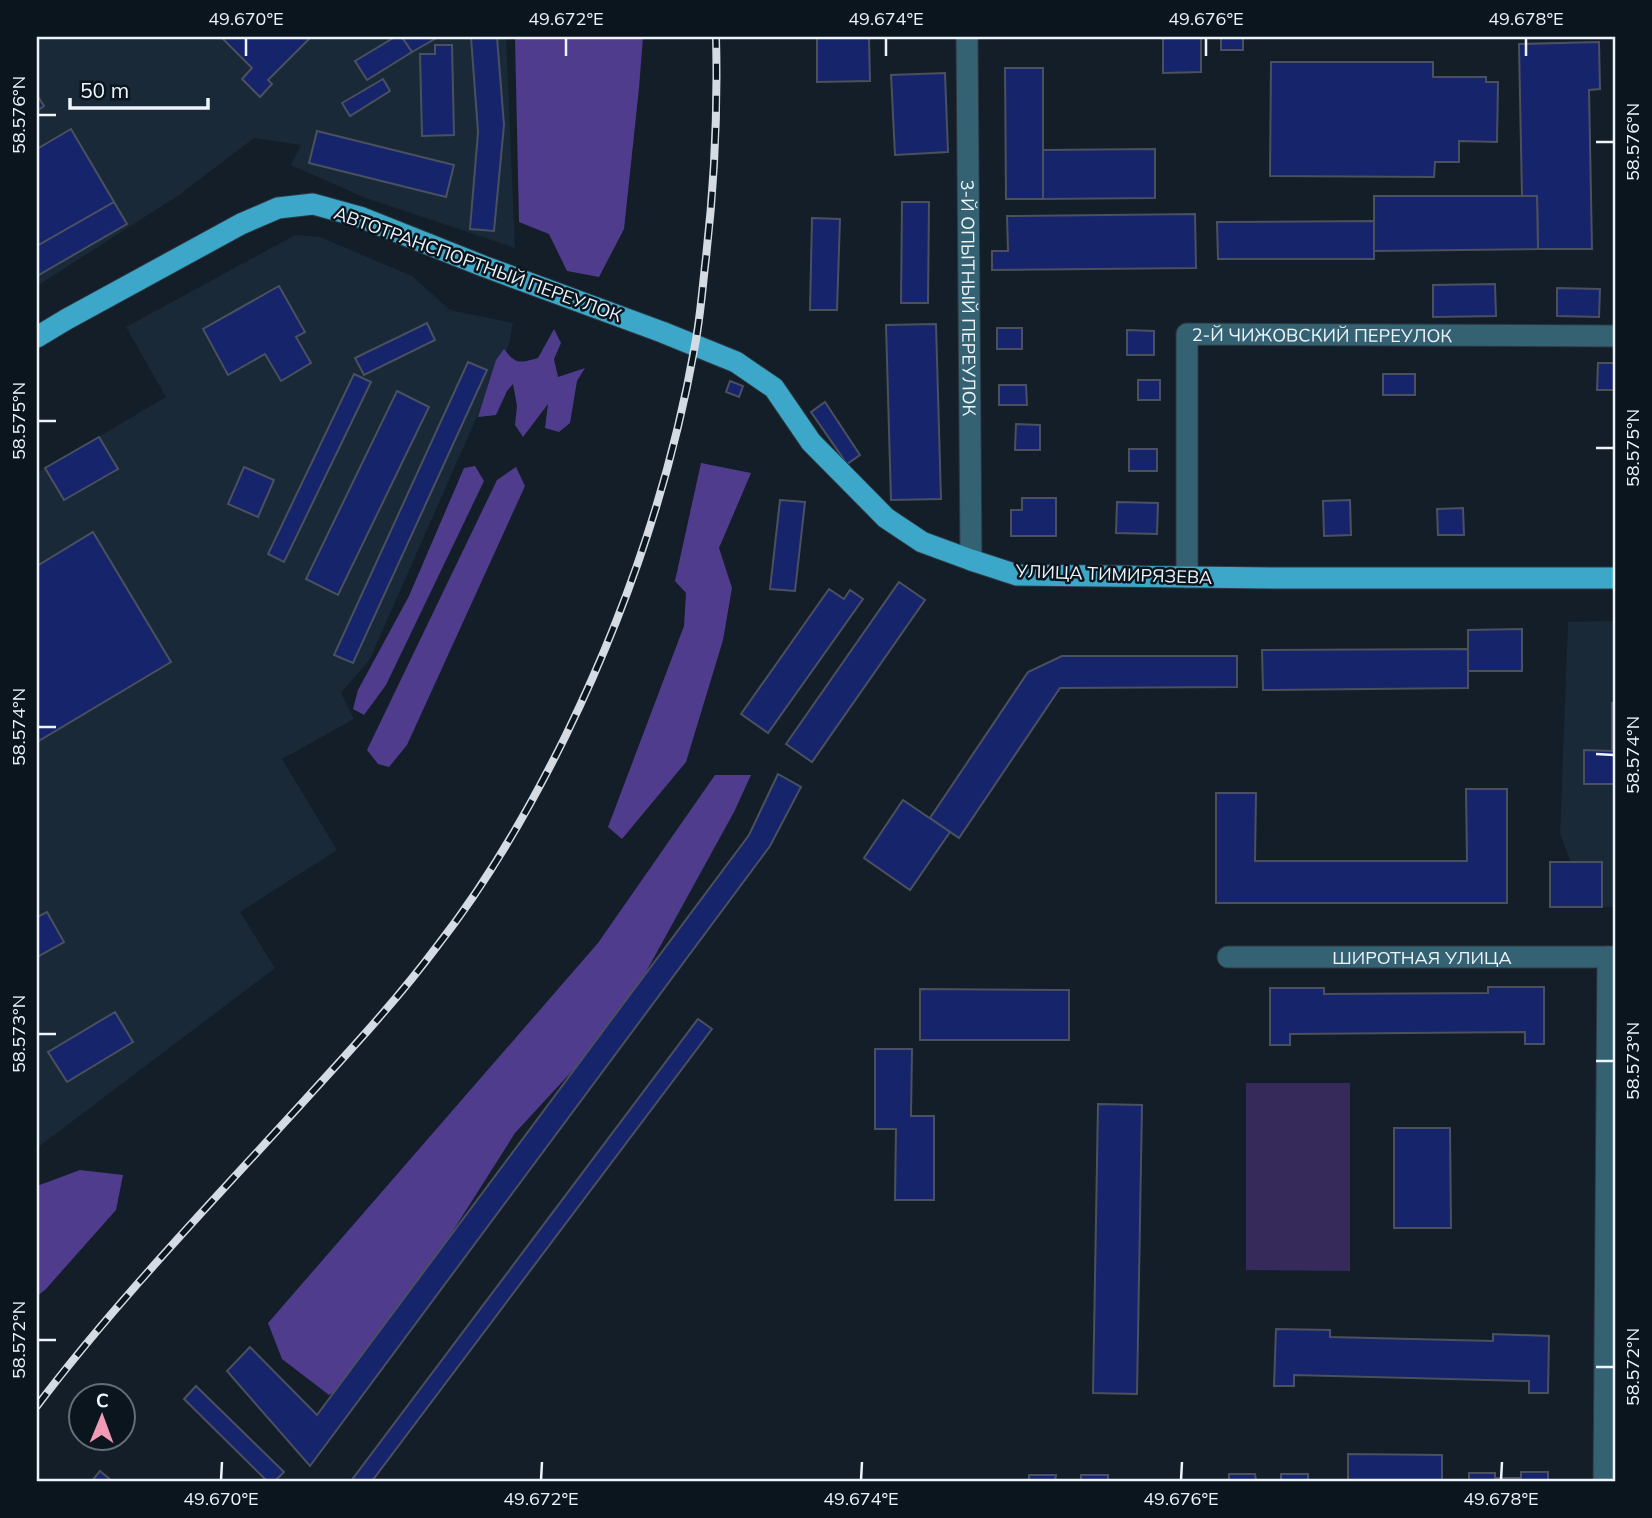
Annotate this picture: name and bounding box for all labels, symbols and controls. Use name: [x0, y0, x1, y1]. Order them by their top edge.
text: 49.670°E: [208, 7, 284, 30]
text: 49.672°E: [528, 7, 604, 30]
text: 49.674°E: [848, 7, 924, 30]
text: 49.676°E: [1168, 7, 1244, 30]
text: 49.678°E: [1488, 7, 1564, 30]
scale bar: [70, 66, 208, 110]
text: 58.576°N: [7, 76, 30, 154]
text: 50 m: [80, 77, 129, 103]
text: 58.576°N: [1621, 103, 1644, 181]
street label: 3-Й ОПЫТНЫЙ ПЕРЕУЛОК: [957, 180, 981, 417]
street label: АВТОТРАНСПОРТНЫЙ ПЕРЕУЛОК: [331, 201, 625, 327]
street label: 2-Й ЧИЖОВСКИЙ ПЕРЕУЛОК: [1192, 323, 1452, 347]
text: 58.575°N: [7, 382, 30, 460]
text: 58.575°N: [1621, 409, 1644, 487]
street label: УЛИЦА ТИМИРЯЗЕВА: [1014, 559, 1213, 589]
text: 58.574°N: [7, 688, 30, 766]
text: 58.574°N: [1621, 716, 1644, 794]
street label: ШИРОТНАЯ УЛИЦА: [1332, 946, 1512, 969]
text: 58.573°N: [7, 995, 30, 1073]
text: 58.573°N: [1621, 1022, 1644, 1100]
text: 58.572°N: [7, 1301, 30, 1379]
text: 58.572°N: [1621, 1328, 1644, 1406]
north arrow: [66, 1382, 136, 1452]
text: С: [96, 1388, 109, 1412]
text: 49.670°E: [183, 1487, 259, 1510]
text: 49.672°E: [503, 1487, 579, 1510]
text: 49.674°E: [823, 1487, 899, 1510]
text: 49.676°E: [1143, 1487, 1219, 1510]
text: 49.678°E: [1463, 1487, 1539, 1510]

